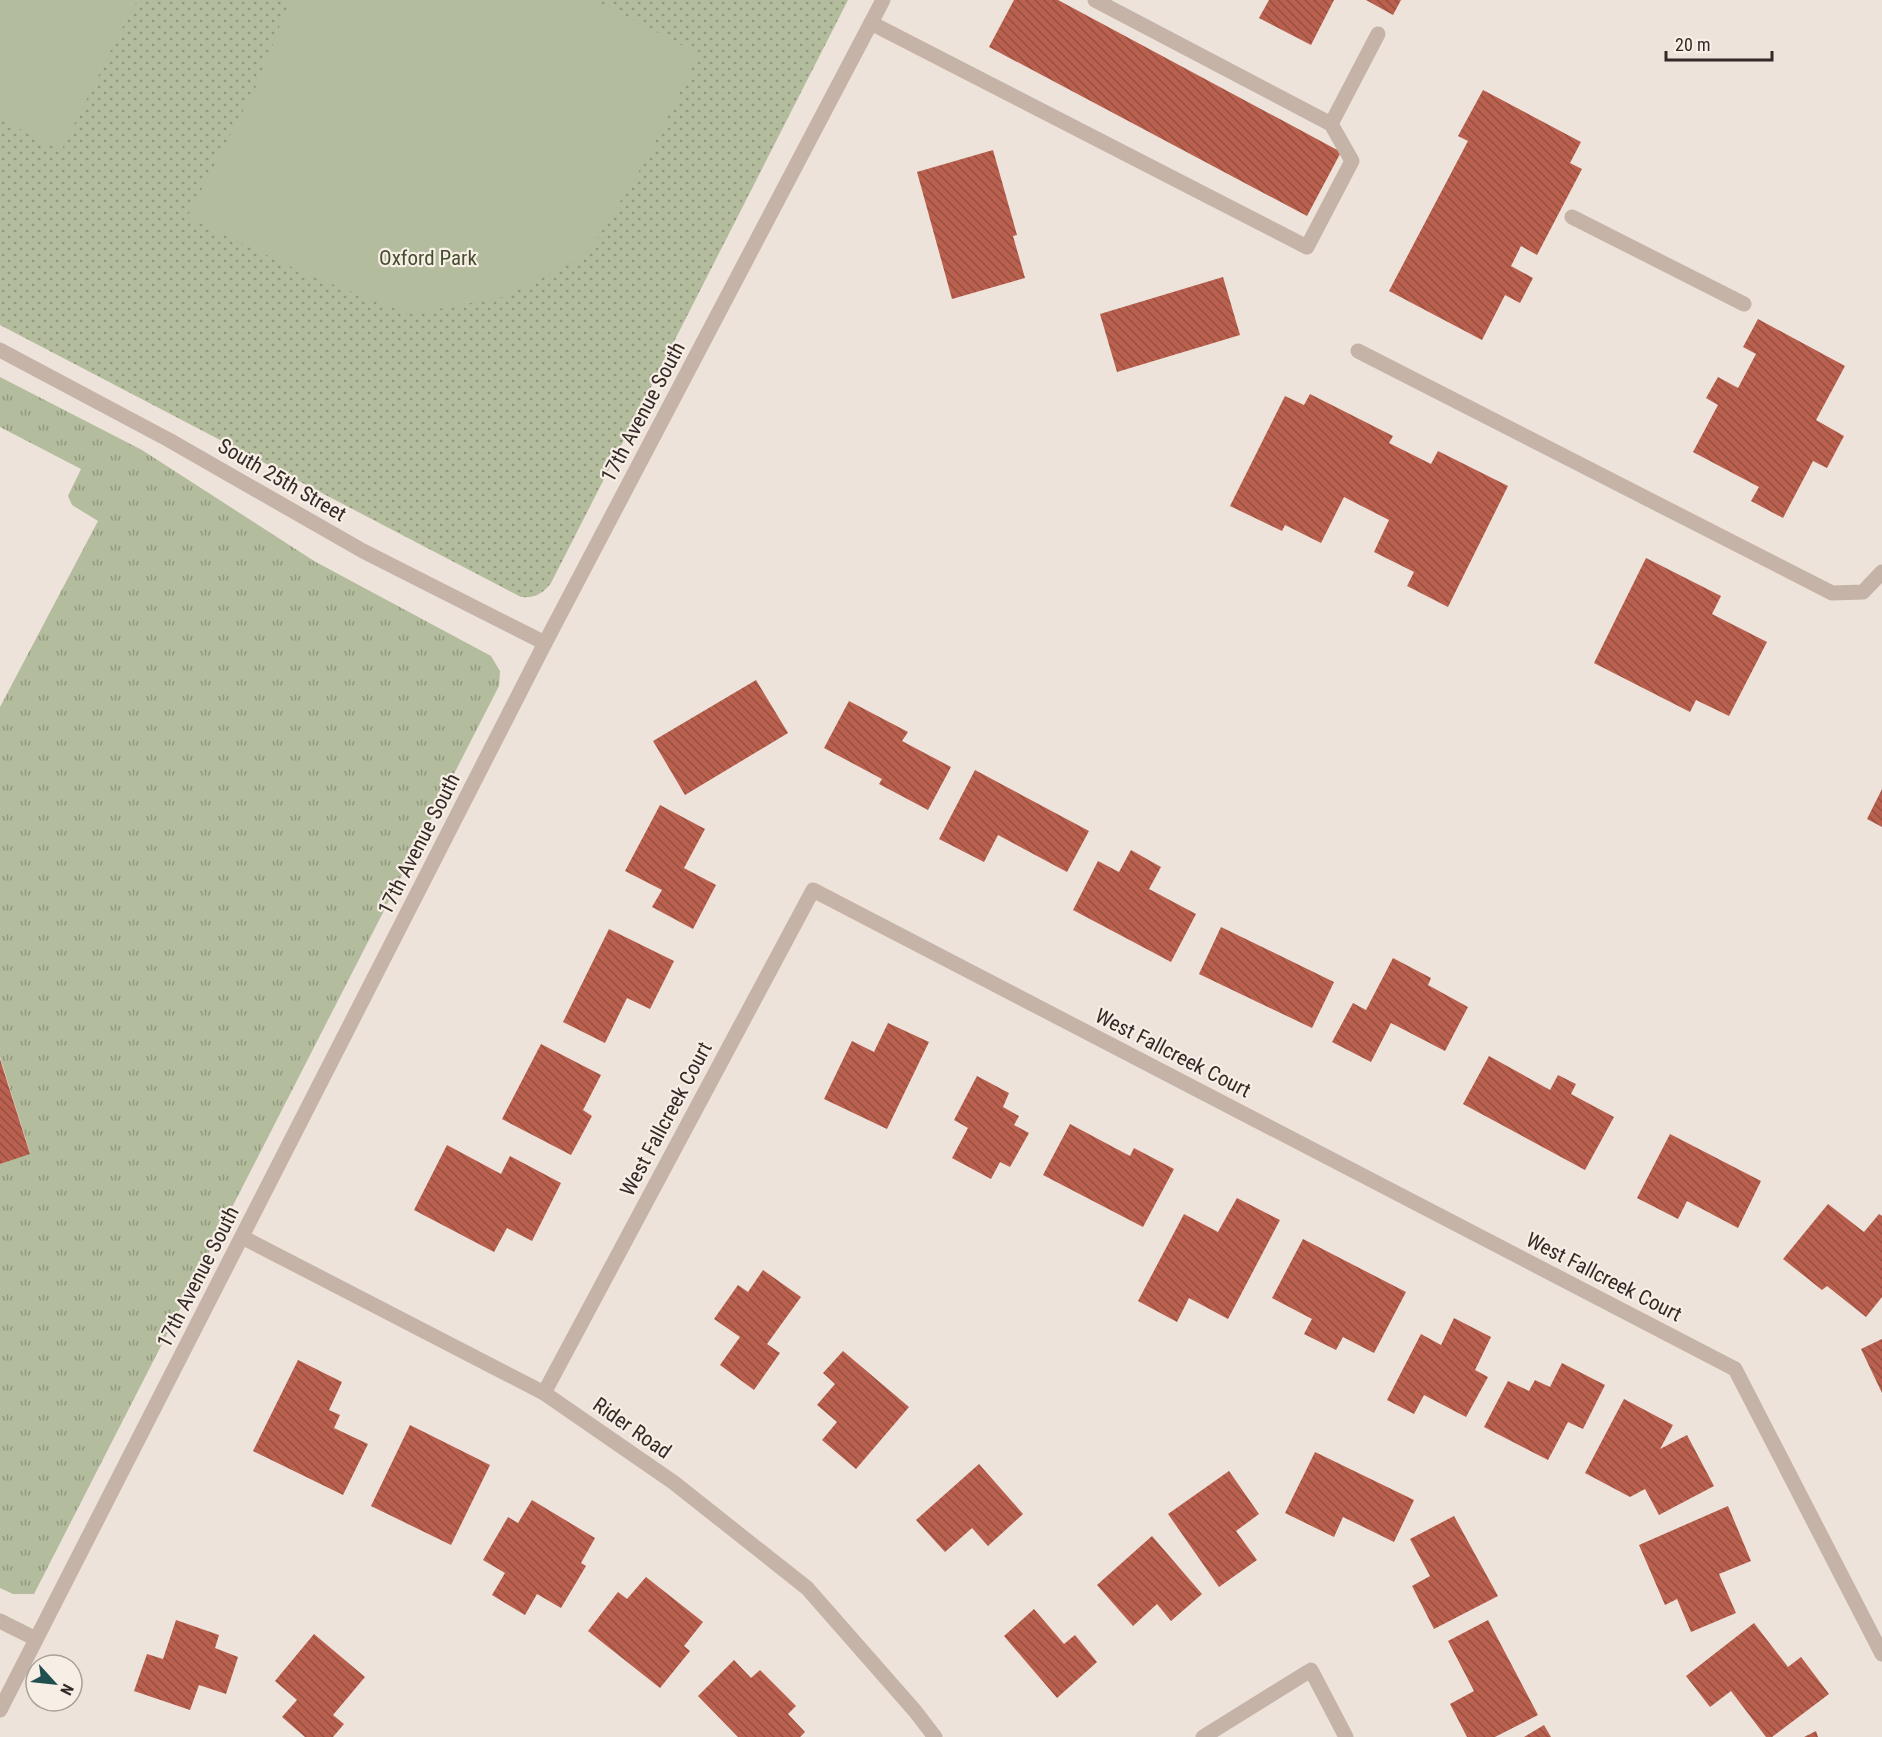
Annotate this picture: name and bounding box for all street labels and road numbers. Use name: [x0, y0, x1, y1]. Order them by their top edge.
street label: 17th Avenue South: [596, 338, 690, 486]
street label: South 25th Street: [214, 434, 350, 526]
street label: 17th Avenue South: [373, 769, 465, 919]
street label: West Fallcreek Court: [1091, 1003, 1255, 1103]
street label: West Fallcreek Court: [615, 1038, 717, 1200]
street label: 17th Avenue South: [152, 1202, 244, 1352]
street label: West Fallcreek Court: [1522, 1227, 1686, 1327]
street label: Rider Road: [588, 1392, 676, 1464]

